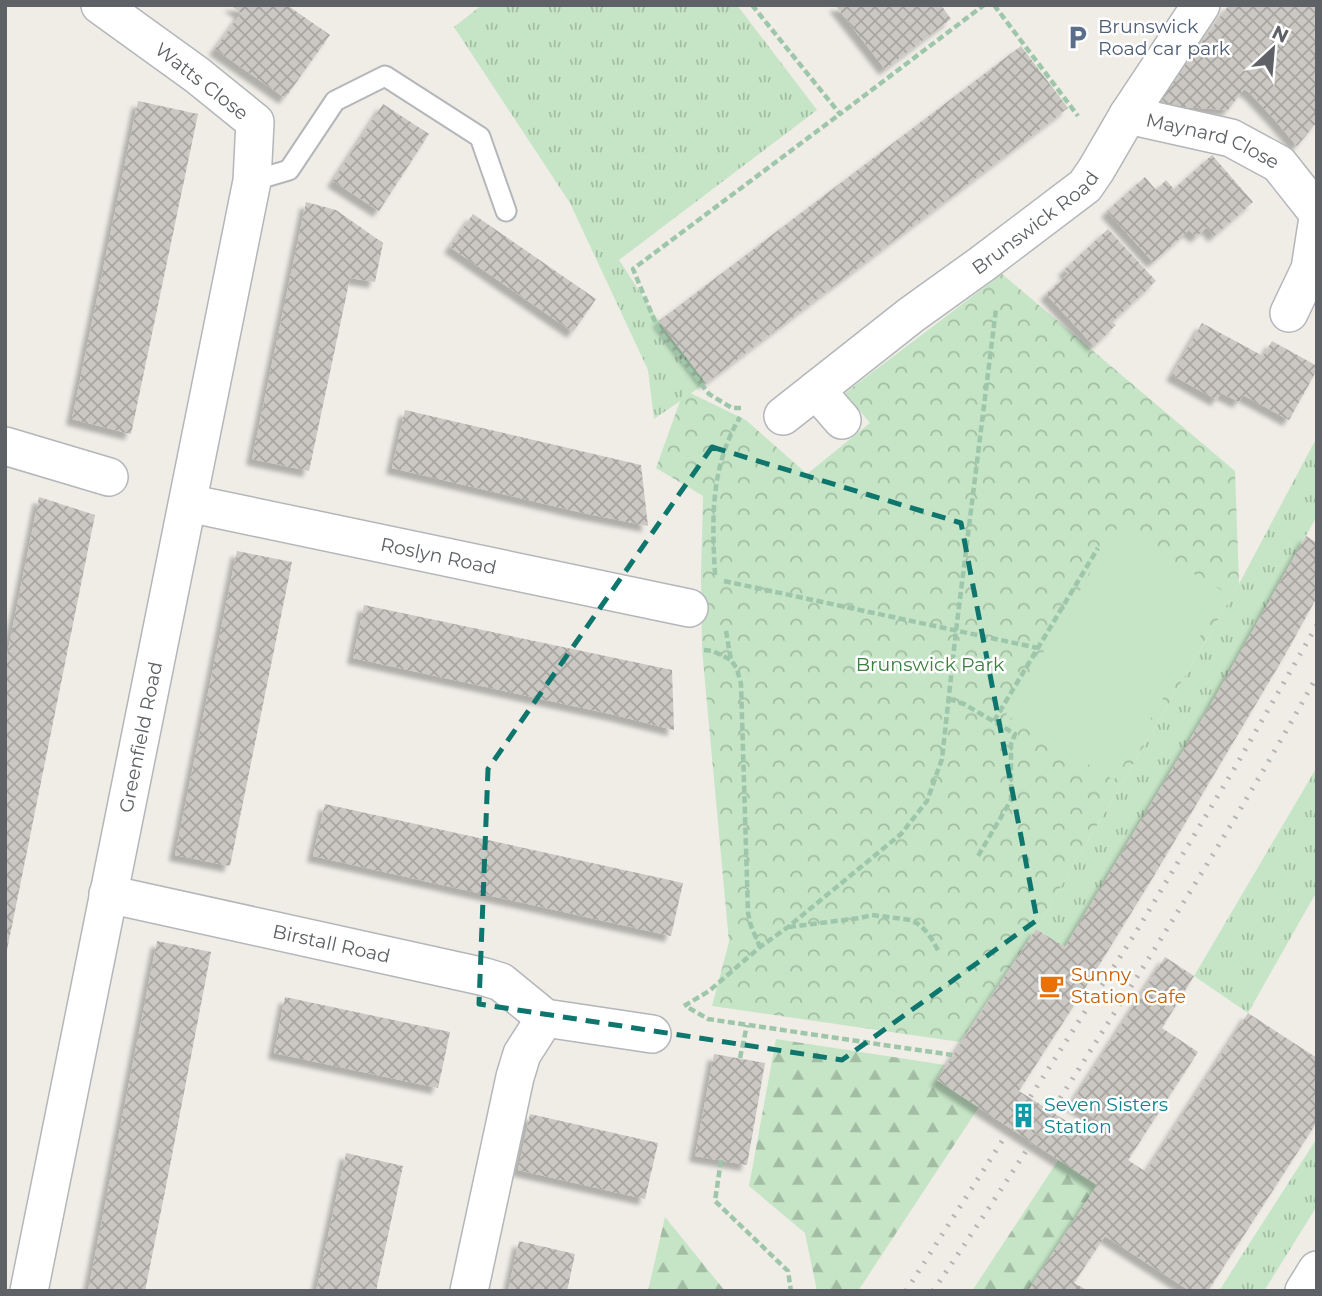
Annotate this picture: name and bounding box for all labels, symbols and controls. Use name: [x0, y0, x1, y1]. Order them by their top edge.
north arrow: [1238, 14, 1308, 84]
place label: Brunswick Road car park: [1098, 15, 1231, 60]
text: N: [1268, 20, 1292, 48]
parking icon: Brunswick Road car park: [1064, 23, 1092, 51]
street label: Watts Close: [151, 38, 253, 125]
street label: Maynard Close: [1144, 108, 1283, 174]
street label: Brunswick Road: [967, 167, 1104, 280]
street label: Roslyn Road: [378, 533, 498, 579]
park label: Brunswick Park: [856, 653, 1005, 676]
street label: Greenfield Road: [114, 660, 167, 815]
street label: Birstall Road: [271, 920, 393, 968]
place label: Sunny Station Cafe: [1071, 963, 1186, 1008]
cafe icon: Sunny Station Cafe: [1037, 971, 1065, 999]
place label: Seven Sisters Station: [1044, 1093, 1168, 1138]
building icon: Seven Sisters Station: [1010, 1101, 1038, 1129]

